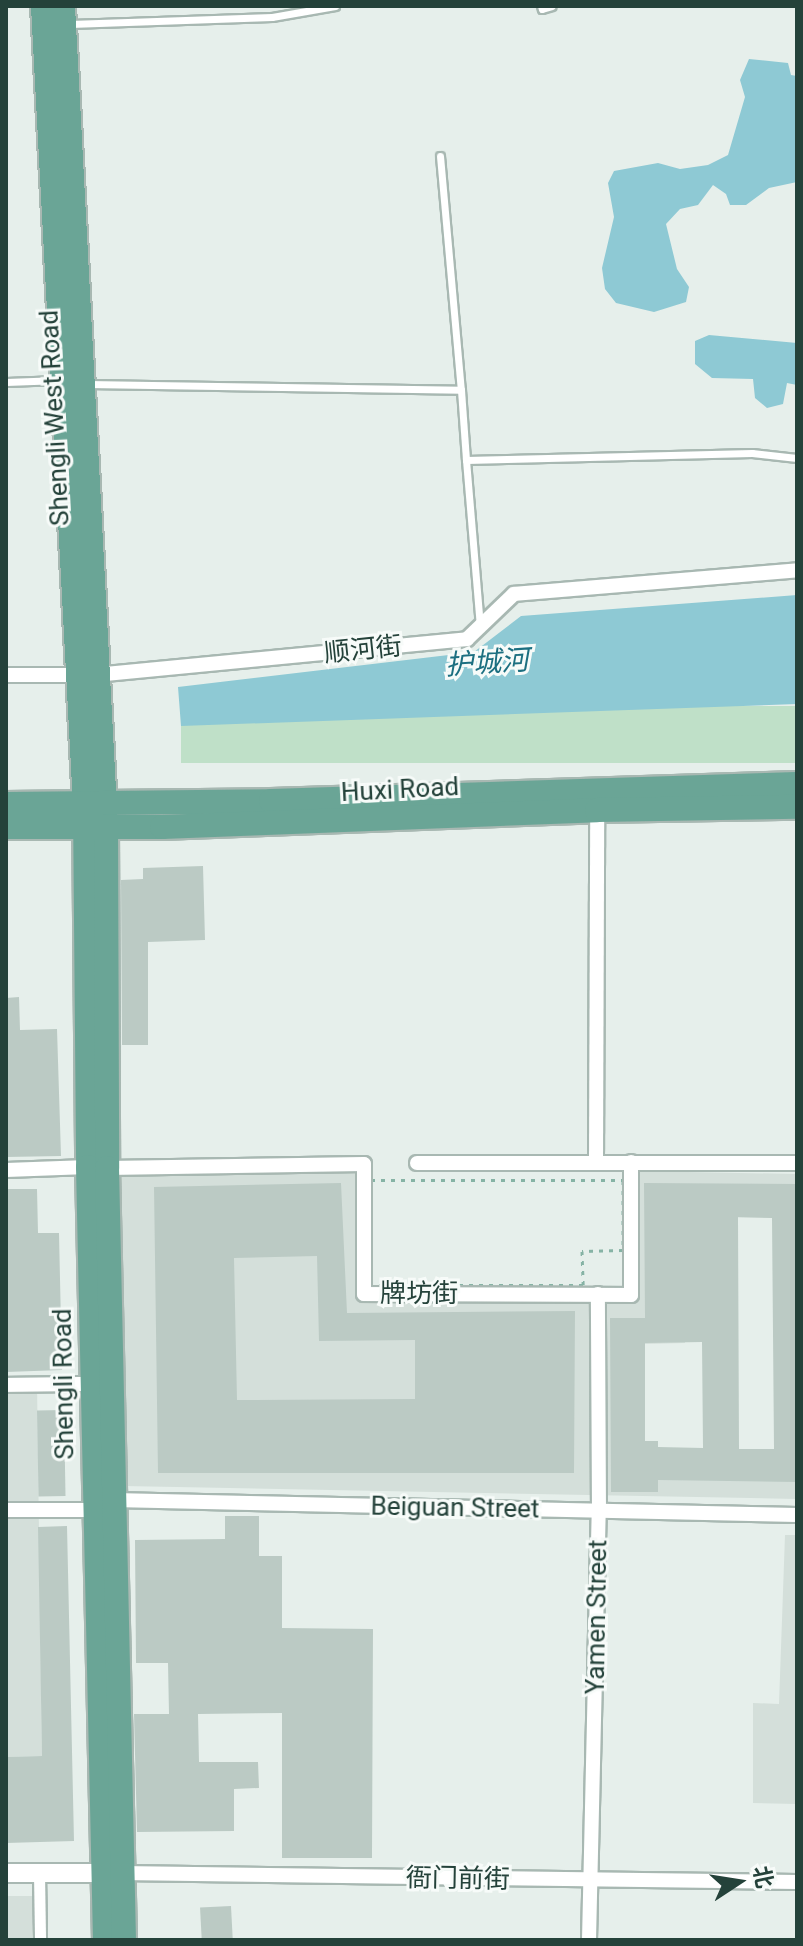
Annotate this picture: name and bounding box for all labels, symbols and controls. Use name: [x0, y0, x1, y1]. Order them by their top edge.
street label: Shengli West Road: [34, 309, 76, 527]
street label: 顺河街: [323, 630, 403, 670]
water label: 护城河: [444, 643, 530, 683]
street label: Huxi Road: [340, 771, 460, 809]
street label: 牌坊街: [380, 1278, 458, 1310]
street label: Shengli Road: [47, 1308, 81, 1460]
street label: Beiguan Street: [370, 1491, 540, 1525]
street label: Yamen Street: [580, 1539, 614, 1695]
north arrow: [699, 1842, 779, 1922]
street label: 衙门前街: [406, 1862, 510, 1896]
text: 北: [748, 1864, 777, 1890]

